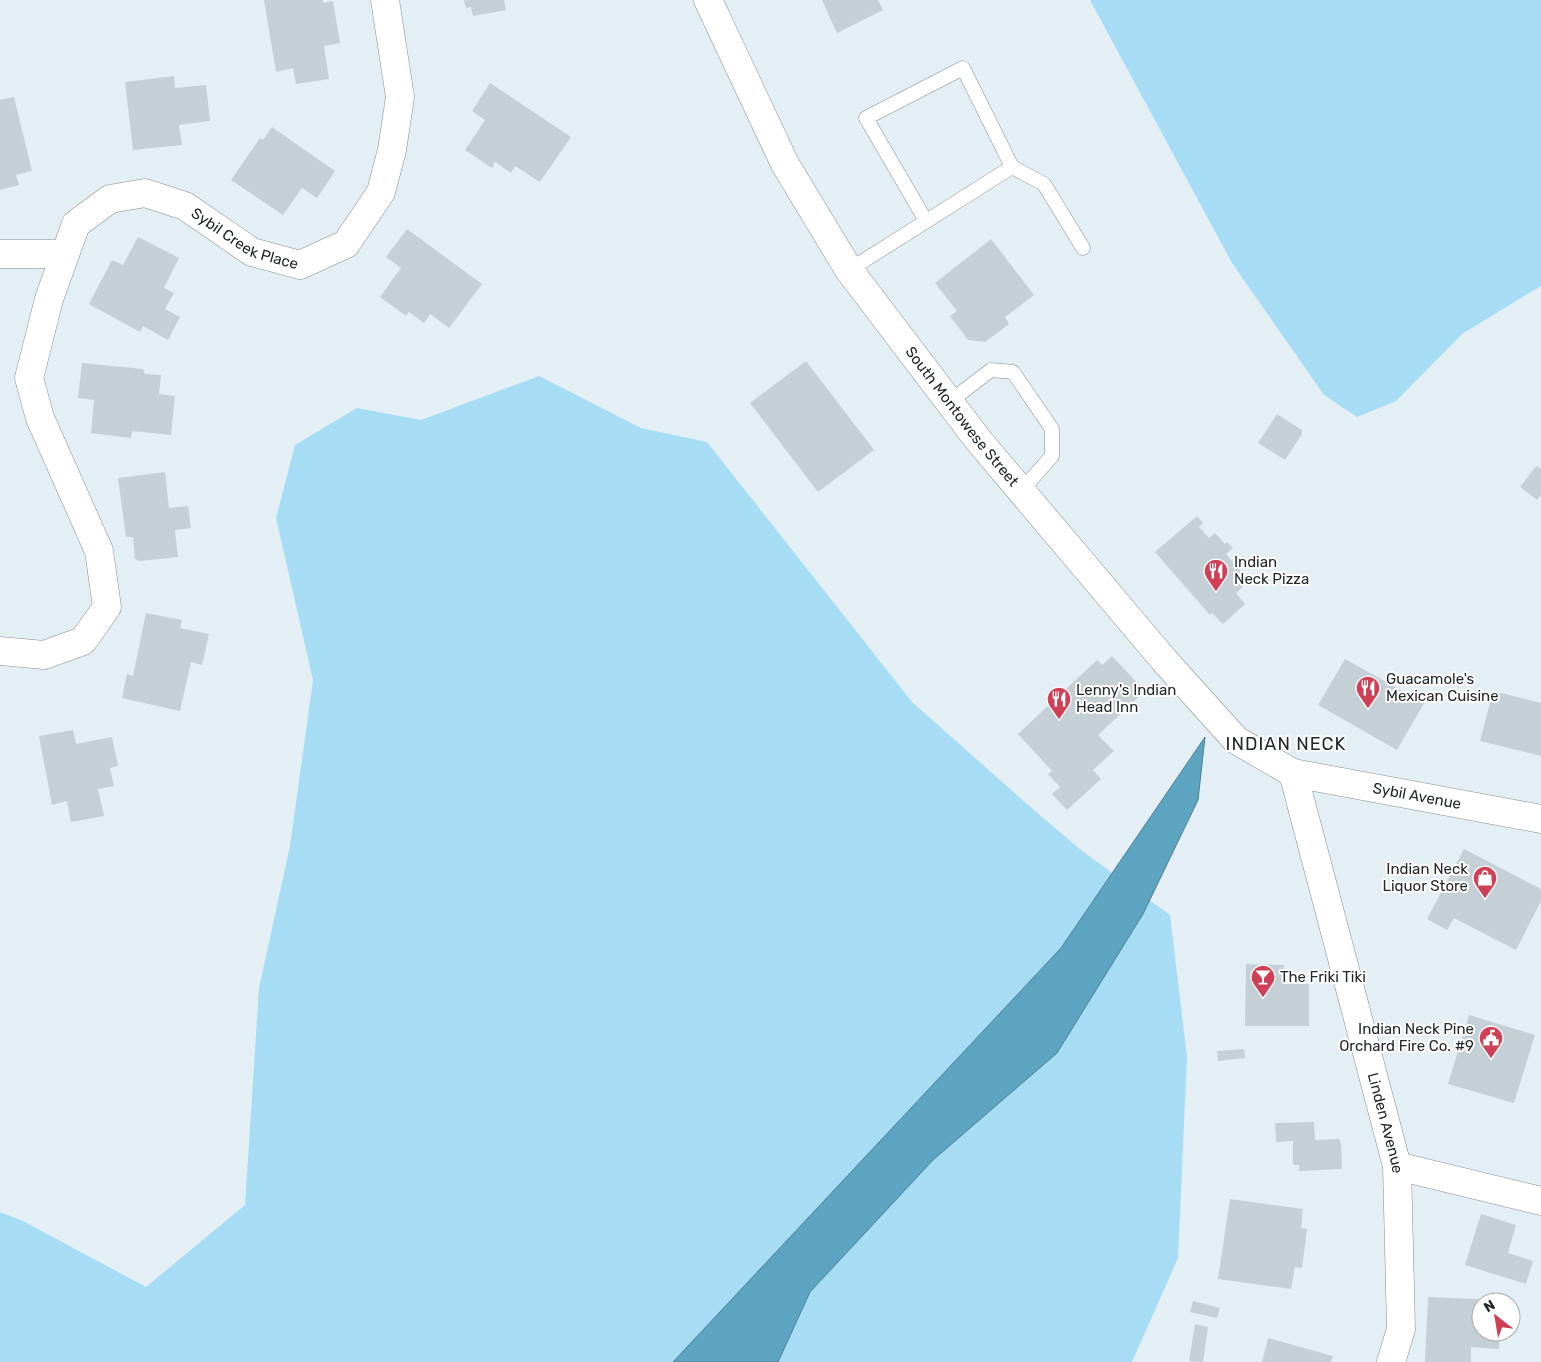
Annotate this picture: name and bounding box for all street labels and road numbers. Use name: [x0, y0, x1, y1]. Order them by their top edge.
street label: Sybil Creek Place: [188, 204, 300, 273]
street label: South Montowese Street: [901, 343, 1023, 490]
street label: Sybil Avenue: [1371, 779, 1463, 813]
street label: Linden Avenue: [1364, 1071, 1406, 1173]

